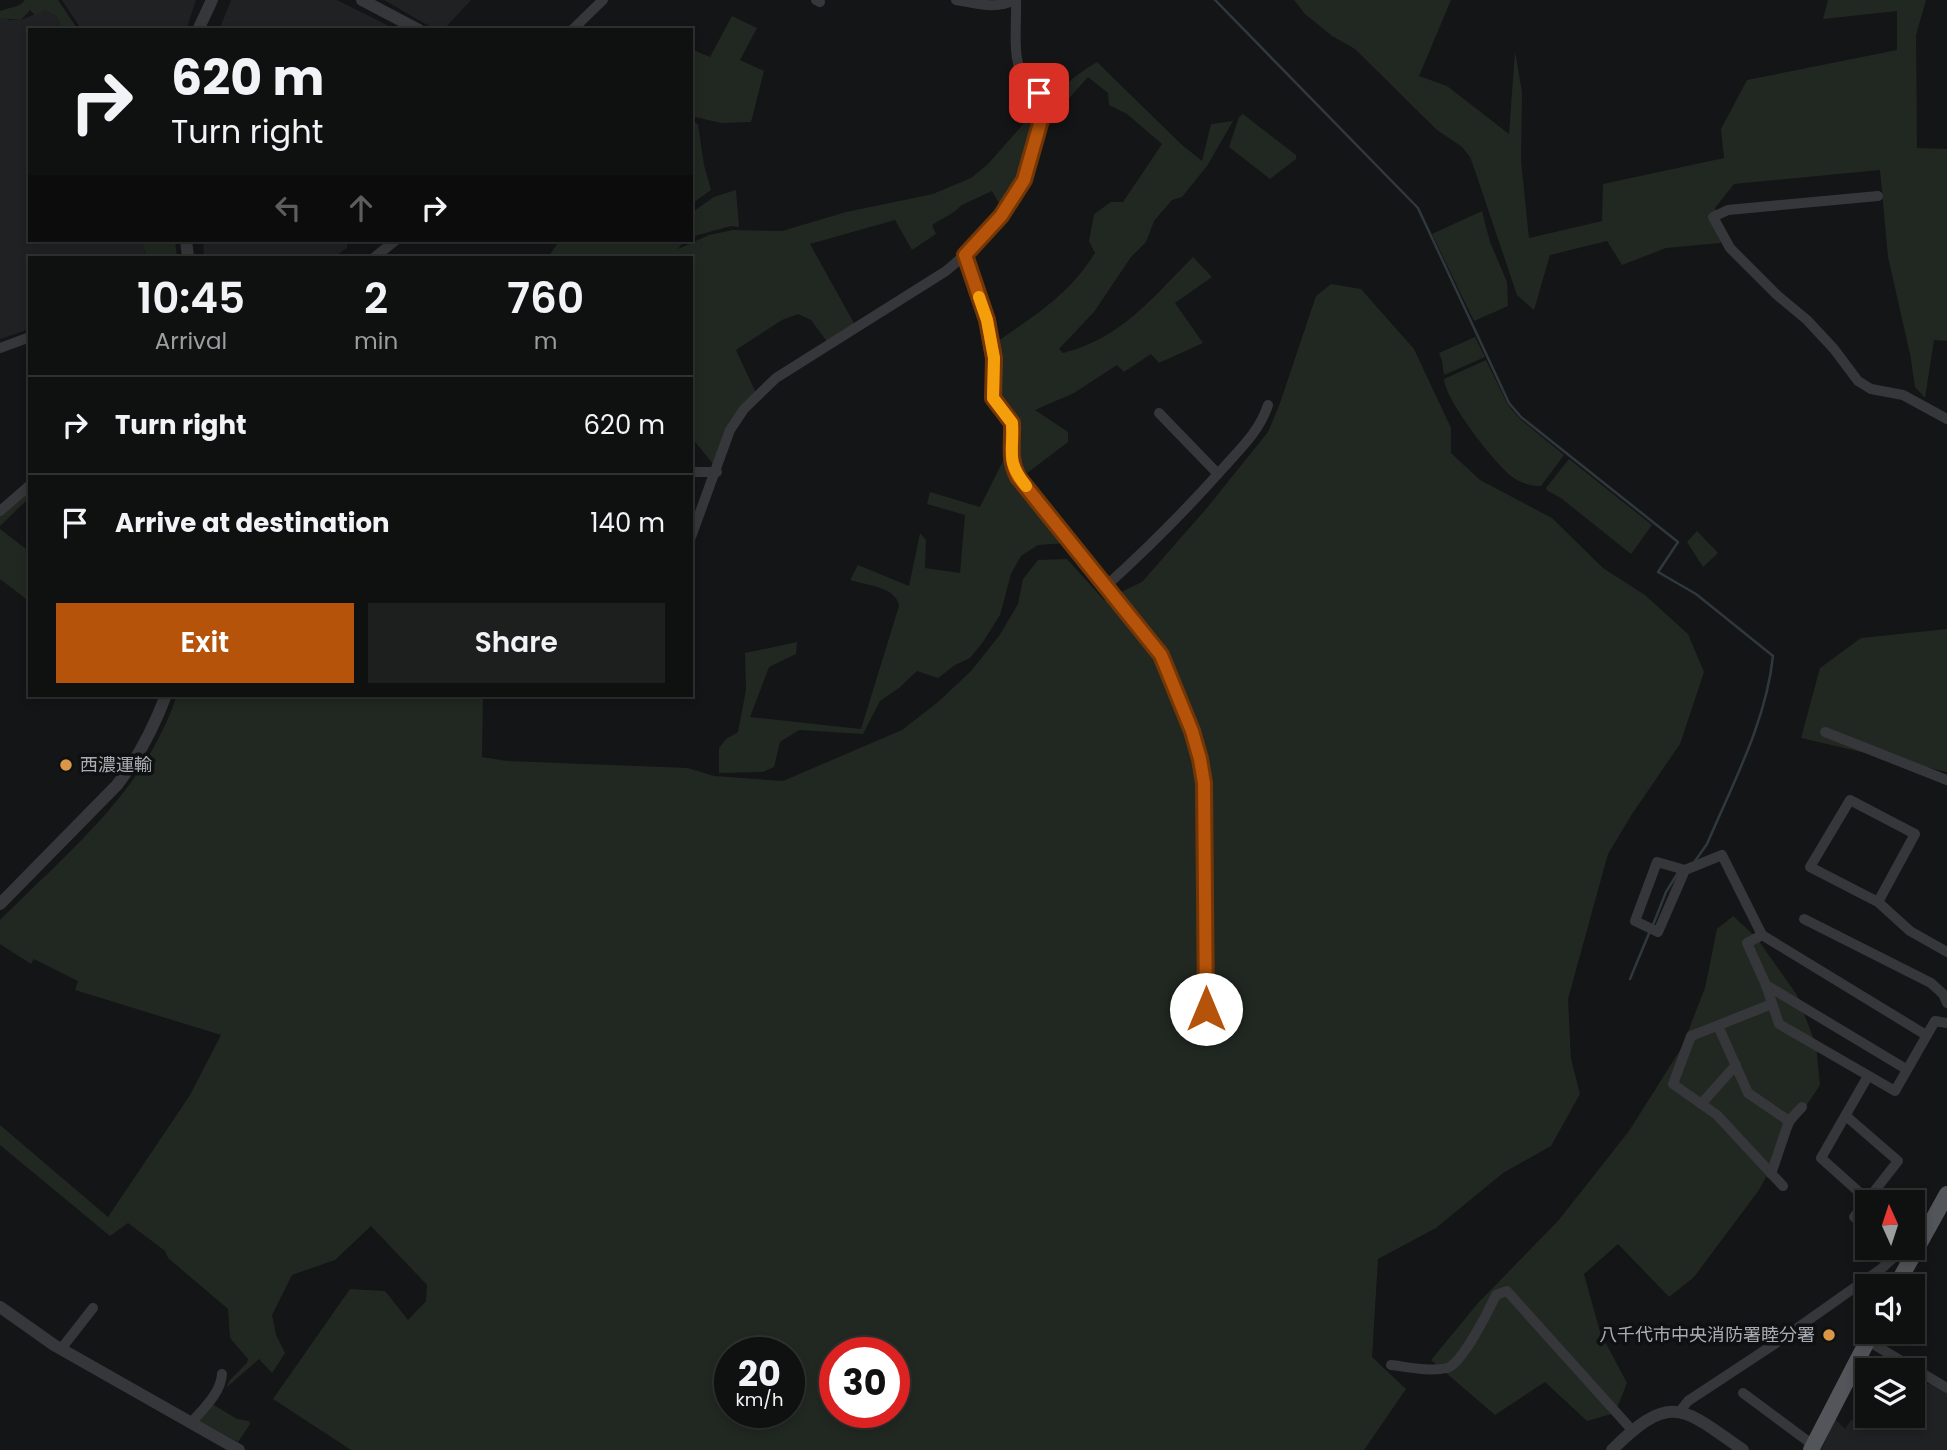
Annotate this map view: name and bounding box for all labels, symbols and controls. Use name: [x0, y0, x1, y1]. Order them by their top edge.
text: 620 m: [171, 44, 324, 112]
icon: right: [56, 56, 147, 147]
pin: [1009, 63, 1069, 123]
icon: arrive: [1020, 74, 1058, 112]
text: Turn right: [171, 109, 323, 154]
icon: left: [269, 189, 307, 227]
icon: ahead: [342, 189, 380, 227]
icon: right: [415, 189, 453, 227]
text: 10:45: [137, 269, 245, 328]
text: 2: [364, 269, 388, 328]
text: 760: [507, 269, 584, 328]
text: Arrival: [155, 325, 227, 357]
text: min: [354, 325, 398, 357]
text: m: [534, 325, 557, 357]
icon: right: [56, 406, 94, 444]
text: Turn right: [115, 407, 247, 443]
text: 620 m: [583, 407, 665, 443]
icon: arrive: [56, 504, 94, 542]
text: Arrive at destination: [115, 505, 390, 541]
text: 140 m: [590, 505, 665, 541]
button: Exit: [56, 603, 354, 683]
button: Share: [368, 603, 665, 683]
place label: 西濃運輸: [80, 752, 152, 777]
marker: 西濃運輸: [58, 757, 74, 773]
position arrow: [1169, 972, 1243, 1046]
north arrow: [1855, 1190, 1925, 1260]
map controls: [1855, 1190, 1925, 1428]
button: sound: [1855, 1274, 1925, 1344]
place label: 八千代市中央消防署睦分署: [1599, 1322, 1815, 1347]
marker: 八千代市中央消防署睦分署: [1821, 1327, 1837, 1343]
speed limit sign: 30: [819, 1337, 910, 1428]
text: 20: [738, 1349, 781, 1398]
button: layers: [1855, 1358, 1925, 1428]
text: km/h: [736, 1387, 783, 1412]

